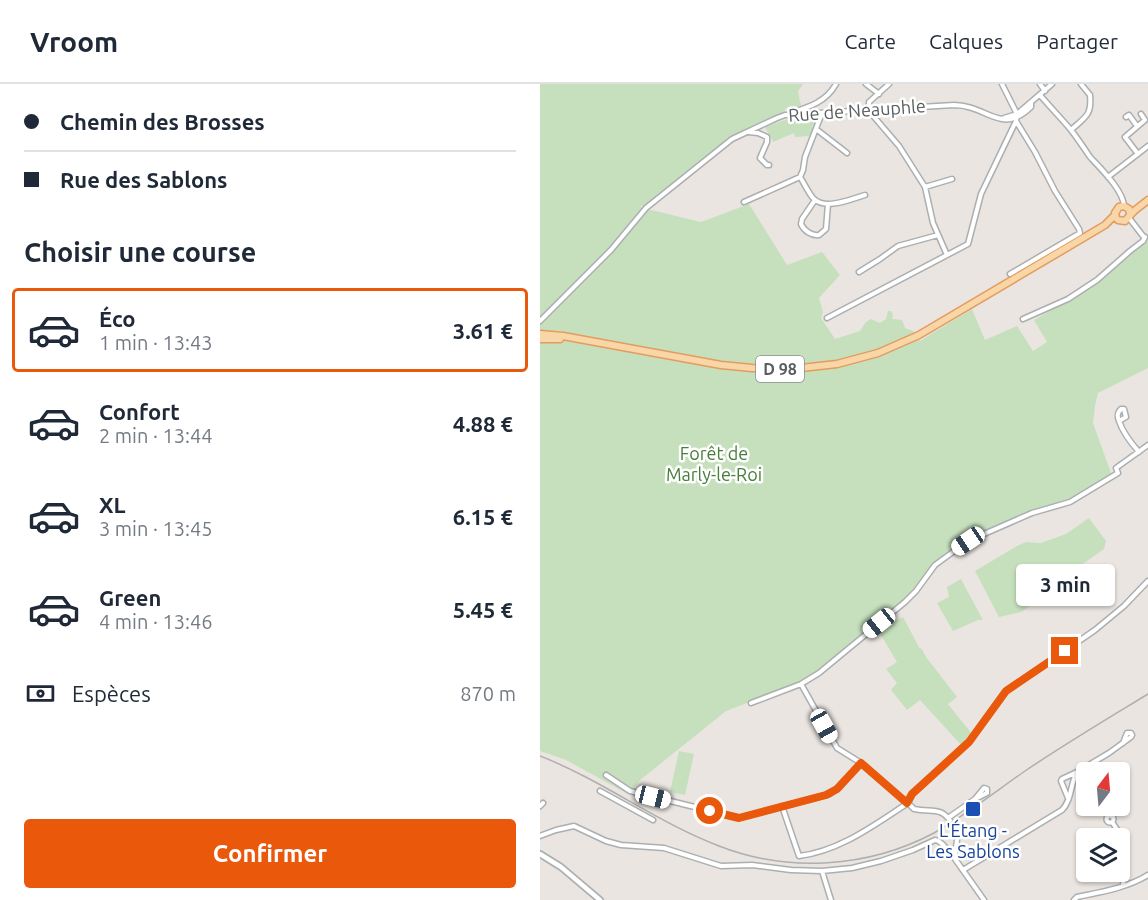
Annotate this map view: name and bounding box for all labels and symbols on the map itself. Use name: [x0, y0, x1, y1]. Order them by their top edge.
street label: Rue de Neauphle: [787, 95, 926, 125]
road number: D 98: [756, 356, 804, 382]
park label: Forêt de Marly-le-Roi: [666, 443, 762, 484]
car: [948, 523, 988, 559]
callout: 3 min: [1016, 564, 1114, 606]
car: [859, 605, 899, 641]
route end: [1051, 637, 1078, 664]
car: [807, 706, 841, 746]
north arrow: [1076, 762, 1130, 816]
car: [633, 784, 673, 810]
route start: [696, 797, 723, 824]
marker: L'Étang - Les Sablons: [964, 800, 982, 818]
place label: L'Étang - Les Sablons: [926, 819, 1020, 861]

